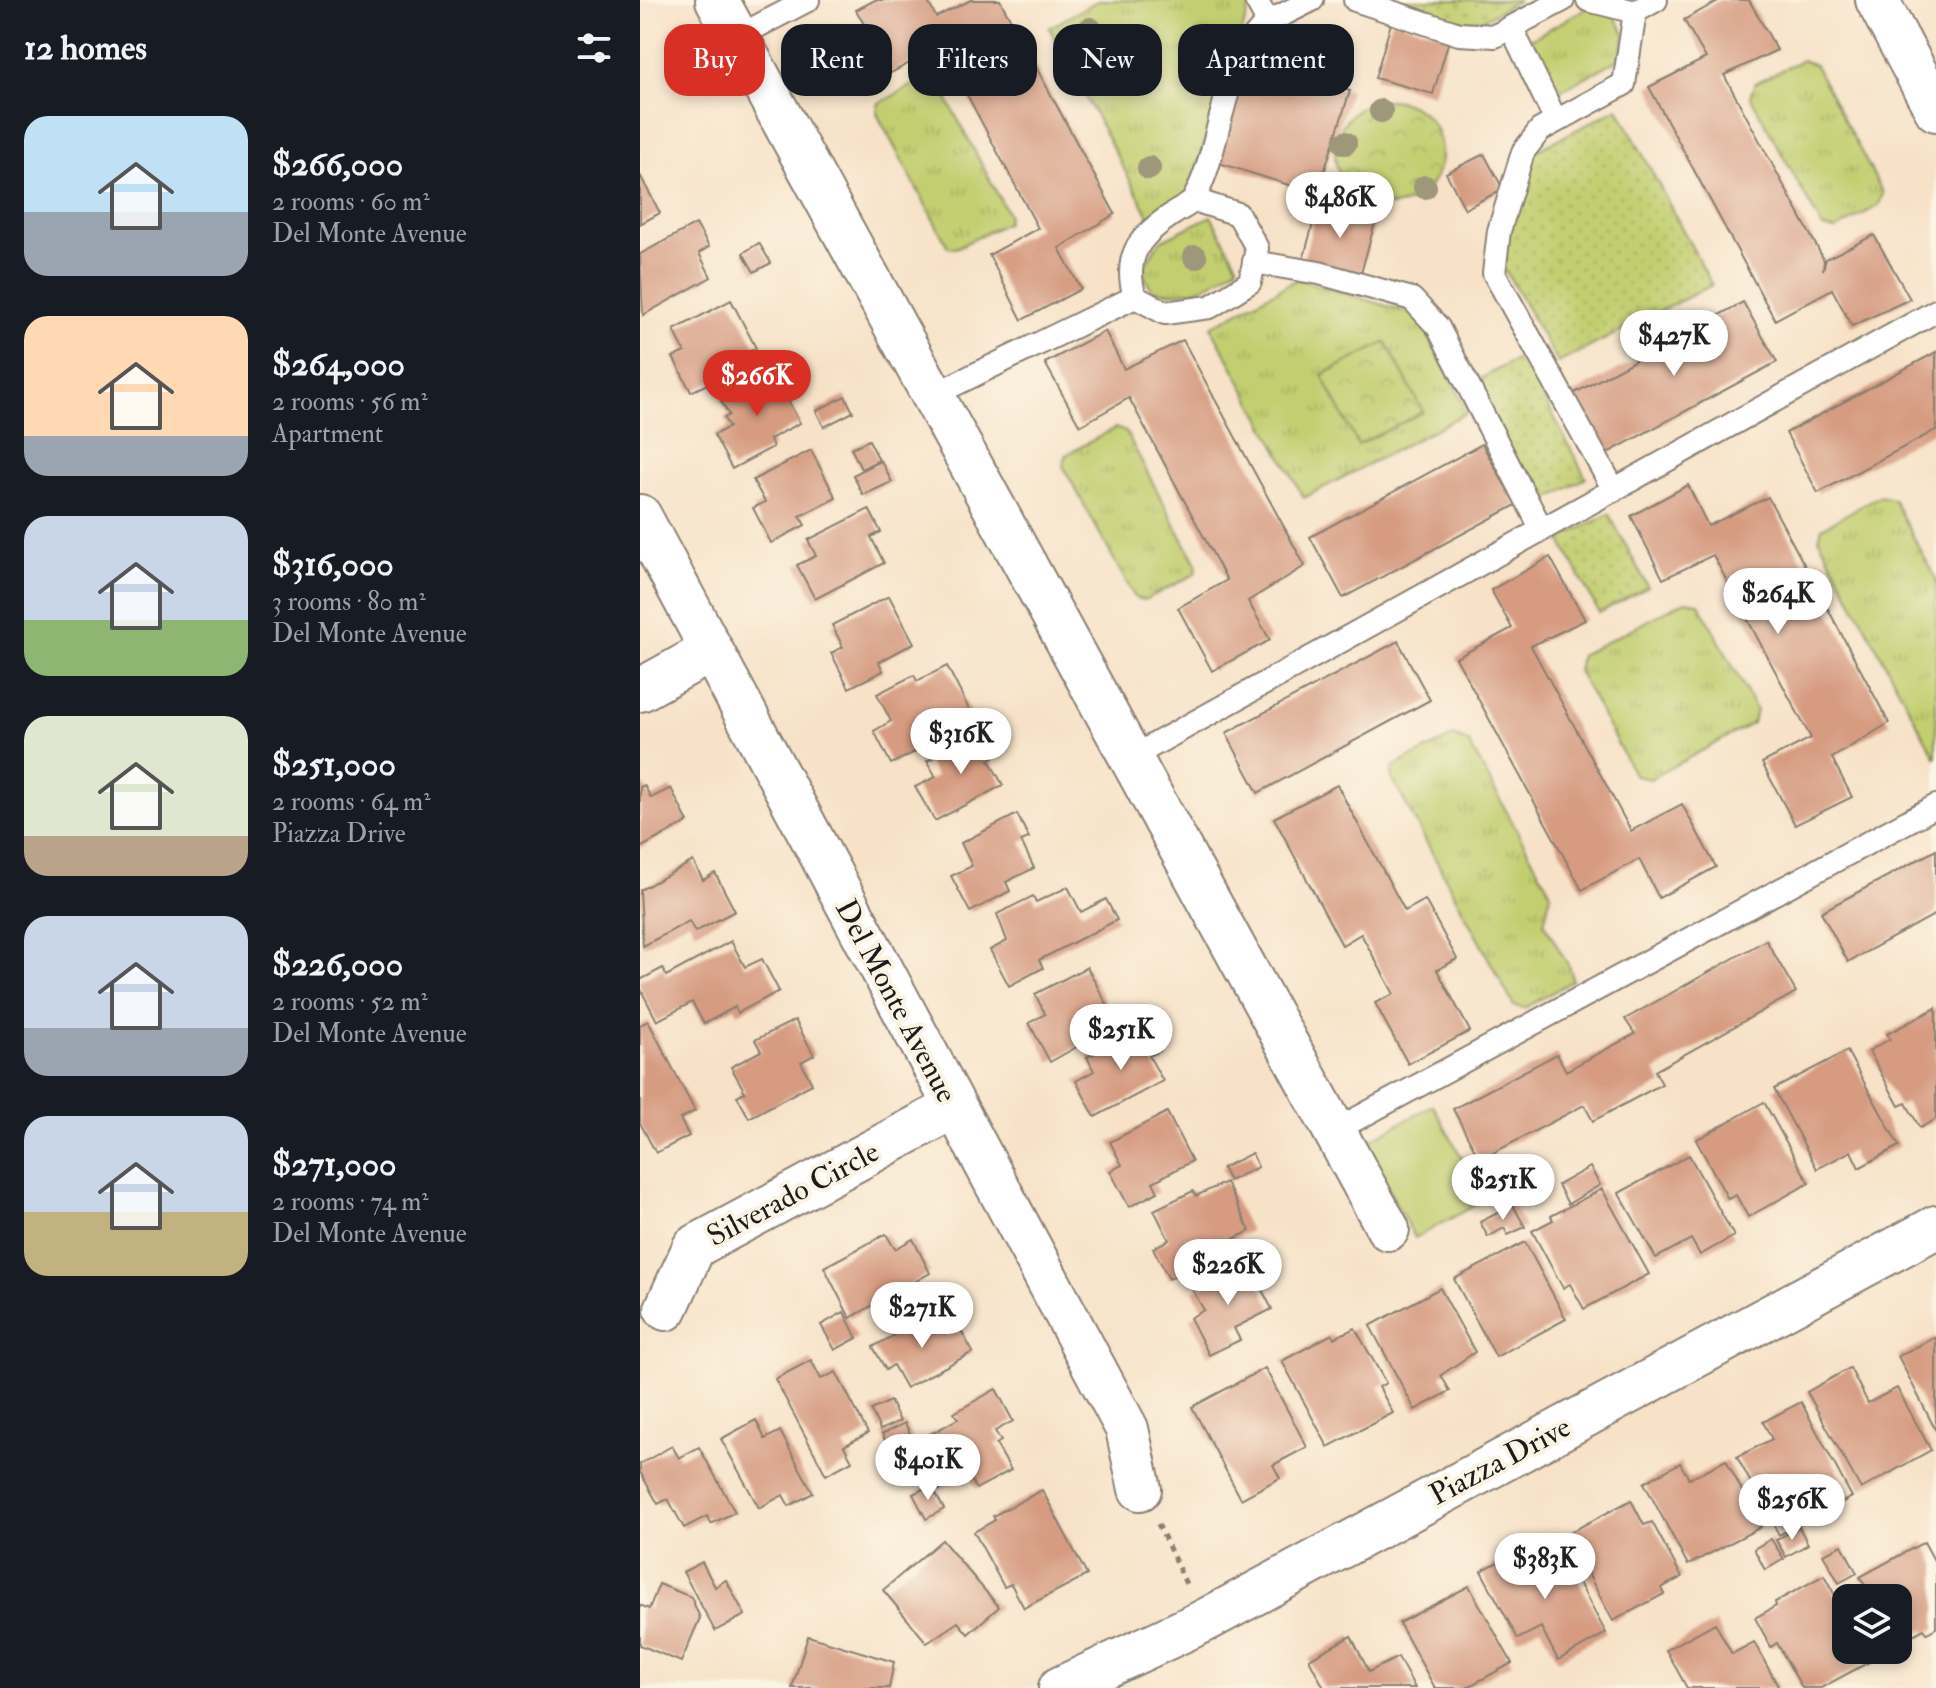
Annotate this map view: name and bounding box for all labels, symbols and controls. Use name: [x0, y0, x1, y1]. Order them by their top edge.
chip: Buy: [664, 24, 765, 96]
chip: Rent: [781, 24, 892, 96]
chip: Filters: [908, 24, 1037, 96]
chip: New: [1053, 24, 1162, 96]
chip: Apartment: [1178, 24, 1354, 96]
icon: filters: [572, 26, 616, 70]
text: 12 homes: [24, 27, 147, 70]
text: $266,000: [272, 143, 403, 186]
icon: home: [88, 148, 184, 244]
pin: $486K: [1284, 172, 1396, 240]
text: $486K: [1304, 182, 1376, 214]
text: 2 rooms · 60 m²: [272, 186, 430, 218]
text: Del Monte Avenue: [272, 218, 467, 250]
pin: $427K: [1618, 310, 1730, 378]
text: $427K: [1638, 320, 1710, 352]
text: $264,000: [272, 343, 405, 386]
icon: home: [88, 348, 184, 444]
pin: $266K: [701, 350, 813, 418]
text: $266K: [721, 360, 793, 392]
text: 2 rooms · 56 m²: [272, 386, 428, 418]
text: Apartment: [272, 418, 383, 450]
text: $316,000: [272, 543, 394, 586]
icon: home: [88, 548, 184, 644]
pin: $264K: [1722, 568, 1834, 636]
text: $264K: [1741, 578, 1815, 610]
text: 3 rooms · 80 m²: [272, 586, 426, 618]
text: Del Monte Avenue: [272, 618, 467, 650]
pin: $316K: [905, 708, 1017, 776]
text: $316K: [928, 718, 994, 750]
text: $251,000: [272, 743, 396, 786]
icon: home: [88, 748, 184, 844]
text: 2 rooms · 64 m²: [272, 786, 431, 818]
text: Piazza Drive: [272, 818, 406, 850]
street label: Del Monte Avenue: [827, 893, 965, 1109]
text: $226,000: [272, 943, 403, 986]
icon: home: [88, 948, 184, 1044]
text: 2 rooms · 52 m²: [272, 986, 428, 1018]
pin: $251K: [1065, 1004, 1177, 1072]
text: $251K: [1088, 1014, 1154, 1046]
text: Del Monte Avenue: [272, 1018, 467, 1050]
street label: Silverado Circle: [701, 1133, 885, 1255]
text: $271,000: [272, 1143, 397, 1186]
icon: home: [88, 1148, 184, 1244]
pin: $251K: [1447, 1154, 1559, 1222]
text: $251K: [1470, 1164, 1536, 1196]
text: 2 rooms · 74 m²: [272, 1186, 429, 1218]
text: Del Monte Avenue: [272, 1218, 467, 1250]
pin: $226K: [1172, 1239, 1284, 1307]
text: $226K: [1192, 1249, 1264, 1281]
pin: $271K: [866, 1282, 978, 1350]
text: $271K: [888, 1292, 956, 1324]
street label: Piazza Drive: [1423, 1408, 1577, 1514]
pin: $401K: [872, 1434, 984, 1502]
text: $401K: [893, 1444, 963, 1476]
pin: $256K: [1736, 1474, 1848, 1542]
text: $256K: [1757, 1484, 1827, 1516]
pin: $383K: [1489, 1533, 1601, 1601]
text: $383K: [1512, 1543, 1578, 1575]
map controls: [1832, 1584, 1912, 1664]
button: layers: [1832, 1584, 1912, 1664]

